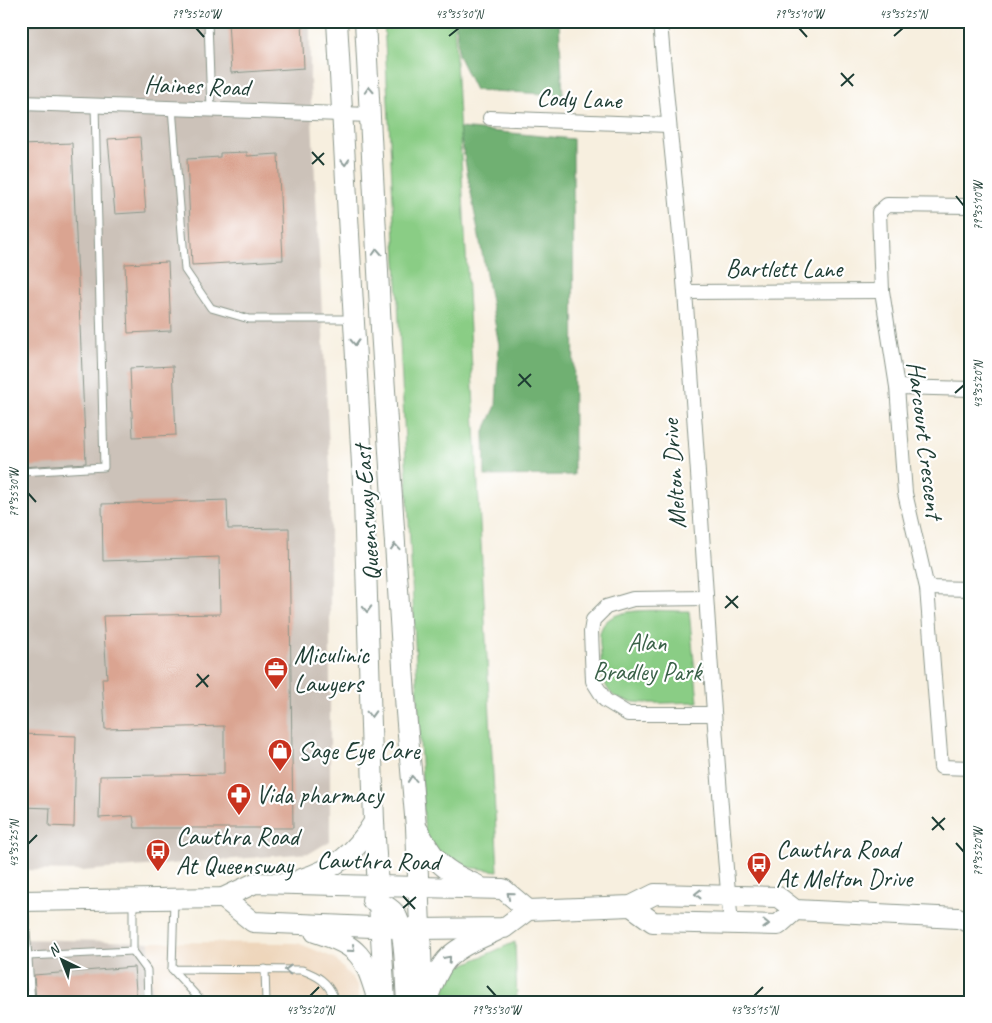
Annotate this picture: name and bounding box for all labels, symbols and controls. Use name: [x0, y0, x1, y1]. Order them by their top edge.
text: 79°35'20"W: [172, 6, 223, 22]
text: 43°35'30"N: [435, 6, 484, 22]
text: 79°35'10"W: [775, 6, 826, 22]
text: 43°35'25"N: [879, 6, 928, 22]
street label: Haines Road: [144, 68, 253, 104]
street label: Cody Lane: [536, 82, 624, 117]
one-way arrow: [363, 86, 374, 94]
one-way arrow: [340, 159, 351, 167]
text: 79°35'10"W: [970, 179, 986, 230]
one-way arrow: [372, 248, 383, 256]
street label: Bartlett Lane: [726, 253, 844, 285]
one-way arrow: [349, 338, 360, 346]
street label: Harcourt Crescent: [899, 360, 951, 524]
text: 43°35'20"N: [970, 360, 986, 409]
street label: Melton Drive: [654, 416, 694, 530]
street label: Queensway East: [346, 440, 388, 582]
text: 79°35'30"W: [6, 466, 22, 517]
one-way arrow: [390, 542, 401, 550]
one-way arrow: [362, 606, 372, 614]
park label: Alan Bradley Park: [593, 627, 703, 688]
place label: Miculinic Lawyers: [294, 639, 370, 700]
office icon: Miculinic Lawyers: [263, 656, 289, 690]
one-way arrow: [365, 710, 376, 718]
place label: Sage Eye Care: [298, 735, 422, 767]
shop icon: Sage Eye Care: [267, 738, 293, 772]
one-way arrow: [407, 774, 418, 782]
place label: Vida pharmacy: [256, 779, 385, 811]
pharmacy icon: Vida pharmacy: [226, 782, 252, 816]
text: 43°35'25"N: [6, 819, 22, 868]
place label: Cawthra Road At Queensway: [176, 821, 303, 882]
text: 79°35'20"W: [970, 825, 986, 876]
place label: Cawthra Road At Melton Drive: [776, 834, 914, 895]
bus stop icon: Cawthra Road At Queensway: [145, 838, 171, 872]
street label: Cawthra Road: [316, 844, 444, 878]
bus stop icon: Cawthra Road At Melton Drive: [746, 851, 772, 885]
one-way arrow: [694, 889, 702, 899]
one-way arrow: [506, 892, 515, 901]
one-way arrow: [762, 919, 770, 930]
north arrow: [38, 936, 88, 986]
text: N: [45, 940, 64, 960]
one-way arrow: [347, 943, 356, 952]
one-way arrow: [442, 955, 451, 964]
one-way arrow: [284, 965, 292, 975]
text: 43°35'20"N: [286, 1002, 335, 1018]
text: 79°35'30"W: [472, 1002, 523, 1018]
text: 43°35'15"N: [730, 1002, 779, 1018]

